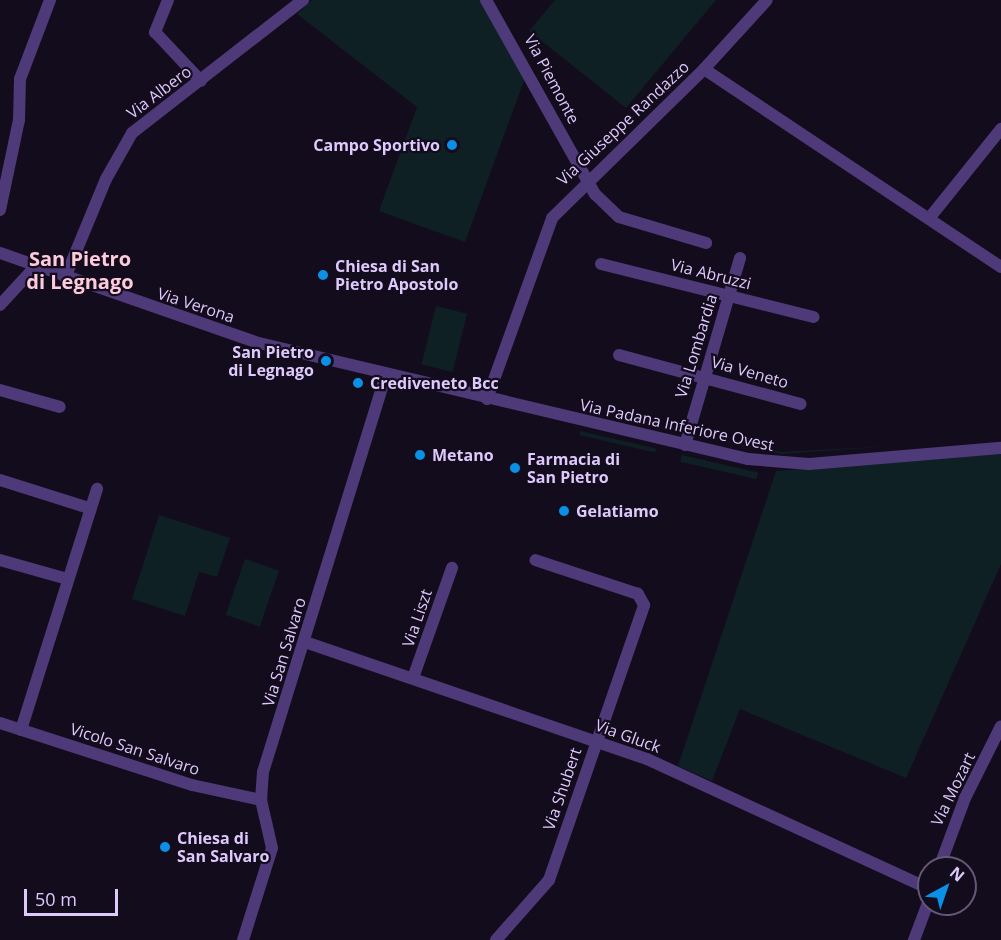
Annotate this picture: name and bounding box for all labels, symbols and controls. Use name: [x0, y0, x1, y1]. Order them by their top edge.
street label: Via Piemonte: [520, 31, 584, 127]
street label: Via Giuseppe Randazzo: [553, 57, 693, 189]
street label: Via Albero: [123, 62, 195, 122]
place label: Campo Sportivo: [313, 135, 440, 155]
marker: Campo Sportivo: [445, 138, 459, 152]
district label: San Pietro di Legnago: [26, 247, 134, 294]
street label: Via Abruzzi: [669, 255, 753, 293]
place label: Chiesa di San Pietro Apostolo: [335, 256, 458, 294]
marker: Chiesa di San Pietro Apostolo: [316, 268, 330, 282]
street label: Via Verona: [155, 284, 237, 326]
street label: Via Lombardia: [671, 292, 721, 400]
place label: San Pietro di Legnago: [228, 342, 314, 380]
street label: Via Veneto: [709, 352, 791, 392]
marker: San Pietro di Legnago: [319, 354, 333, 368]
place label: Crediveneto Bcc: [370, 373, 499, 393]
marker: Crediveneto Bcc: [351, 376, 365, 390]
street label: Via Padana Inferiore Ovest: [578, 395, 776, 455]
place label: Metano: [432, 445, 494, 465]
marker: Metano: [413, 448, 427, 462]
place label: Farmacia di San Pietro: [527, 449, 620, 487]
marker: Farmacia di San Pietro: [508, 461, 522, 475]
place label: Gelatiamo: [576, 501, 659, 521]
marker: Gelatiamo: [557, 504, 571, 518]
street label: Via Liszt: [398, 587, 436, 649]
street label: Via San Salvaro: [258, 595, 310, 709]
street label: Via Gluck: [593, 715, 663, 757]
street label: Vicolo San Salvaro: [68, 719, 202, 779]
street label: Via Shubert: [539, 745, 585, 833]
street label: Via Mozart: [927, 749, 979, 829]
place label: Chiesa di San Salvaro: [177, 828, 269, 866]
marker: Chiesa di San Salvaro: [158, 840, 172, 854]
north arrow: [917, 856, 977, 916]
text: N: [945, 861, 969, 886]
scale bar: [27, 877, 122, 915]
text: 50 m: [35, 887, 77, 911]

